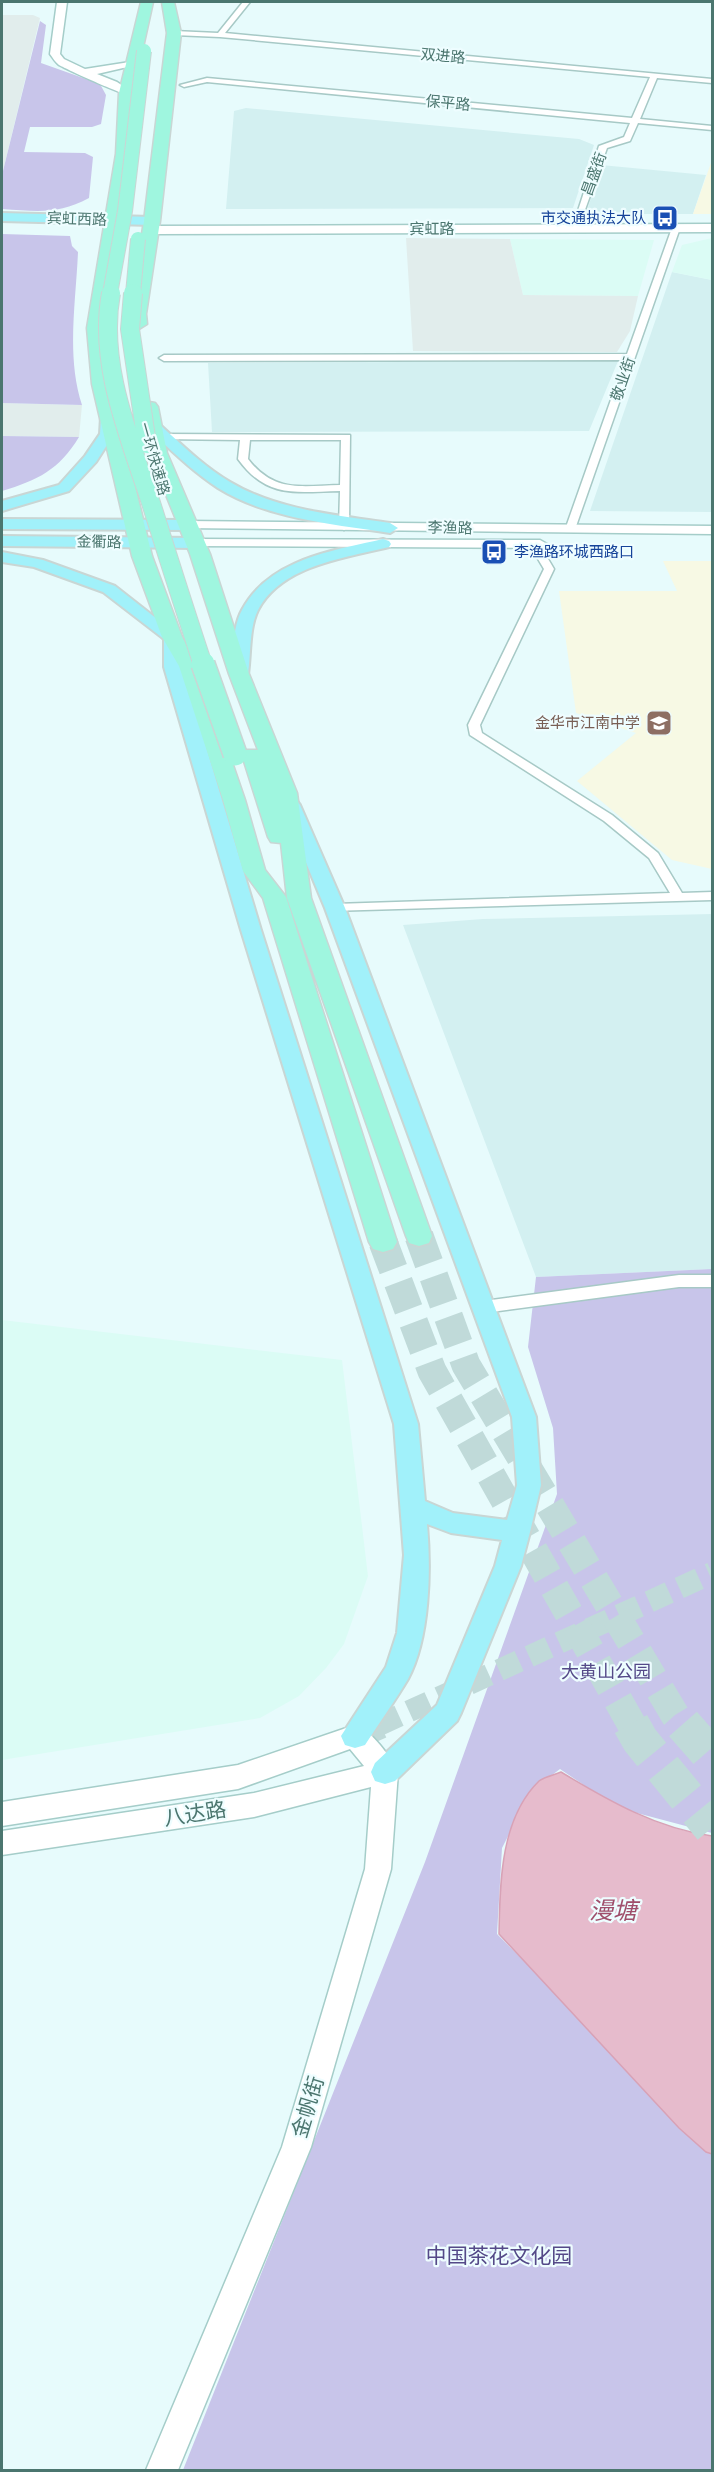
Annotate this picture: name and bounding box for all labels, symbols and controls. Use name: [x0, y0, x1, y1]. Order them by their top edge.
street label: 双进路: [420, 45, 466, 67]
street label: 保平路: [425, 92, 471, 114]
street label: 昌盛街: [578, 150, 610, 198]
bus stop icon: 市交通执法大队: [650, 203, 680, 233]
street label: 宾虹西路: [47, 209, 107, 229]
place label: 市交通执法大队: [541, 209, 646, 227]
street label: 宾虹路: [409, 220, 455, 238]
street label: 敬业街: [607, 355, 639, 403]
street label: 一环快速路: [135, 420, 173, 498]
street label: 李渔路: [427, 519, 473, 537]
street label: 金衢路: [76, 533, 122, 551]
bus stop icon: 李渔路环城西路口: [479, 537, 509, 567]
place label: 李渔路环城西路口: [514, 543, 634, 561]
school or university icon: 金华市江南中学: [644, 708, 674, 738]
place label: 金华市江南中学: [535, 714, 640, 732]
park label: 大黄山公园: [561, 1661, 651, 1683]
street label: 八达路: [162, 1797, 228, 1831]
water label: 漫塘: [589, 1897, 641, 1925]
street label: 金帆街: [287, 2073, 329, 2141]
park label: 中国茶花文化园: [426, 2244, 573, 2268]

